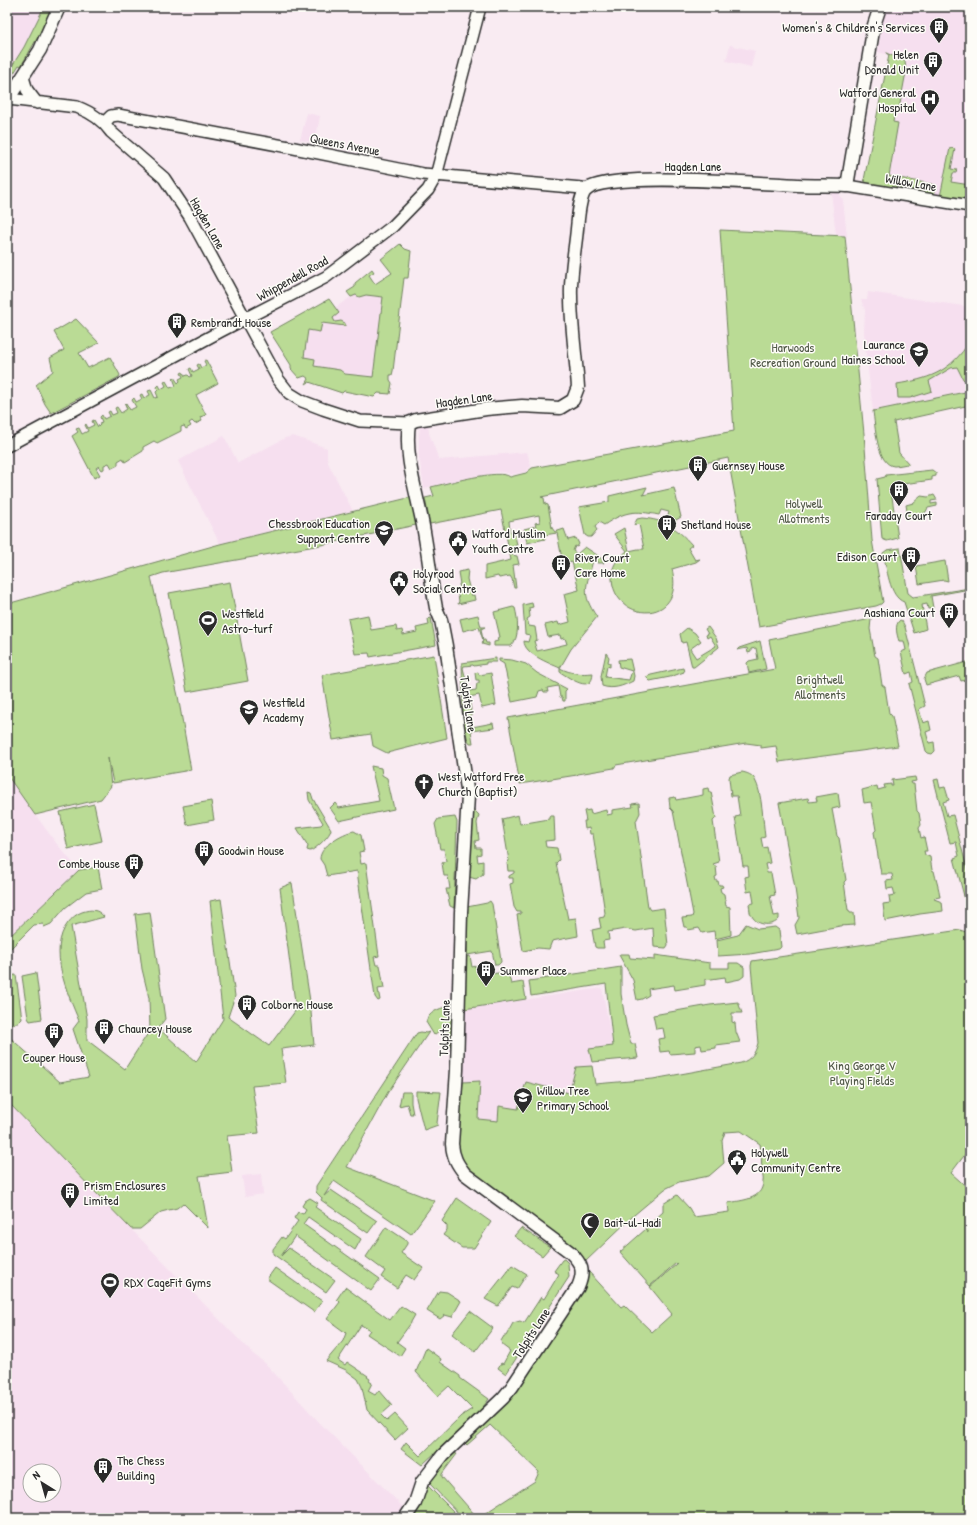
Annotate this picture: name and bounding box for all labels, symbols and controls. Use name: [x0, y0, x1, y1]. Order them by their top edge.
building icon: Women's & Children's Services: [928, 16, 950, 44]
place label: Women's & Children's Services: [782, 18, 925, 36]
place label: Helen Donald Unit: [865, 45, 920, 78]
building icon: Helen Donald Unit: [922, 50, 944, 78]
place label: Watford General Hospital: [839, 83, 917, 116]
hospital icon: Watford General Hospital: [919, 88, 941, 116]
street label: Queens Avenue: [308, 128, 382, 160]
street label: Hagden Lane: [664, 157, 722, 175]
street label: Willow Lane: [884, 169, 938, 195]
street label: Hagden Lane: [186, 194, 230, 252]
street label: Whippendell Road: [253, 251, 331, 305]
building icon: Rembrandt House: [166, 311, 188, 339]
place label: Rembrandt House: [191, 313, 271, 331]
place label: Laurance Haines School: [841, 335, 906, 368]
park label: Harwoods Recreation Ground: [750, 338, 836, 371]
school or university icon: Laurance Haines School: [908, 340, 930, 368]
street label: Hagden Lane: [434, 386, 494, 412]
building icon: Guernsey House: [687, 454, 709, 482]
place label: Guernsey House: [712, 456, 785, 474]
building icon: Faraday Court: [888, 479, 910, 507]
park label: Holywell Allotments: [778, 494, 830, 527]
place label: Faraday Court: [865, 506, 932, 524]
building icon: Shetland House: [656, 513, 678, 541]
place label: Chessbrook Education Support Centre: [268, 514, 370, 547]
place label: Shetland House: [681, 515, 751, 533]
school or university icon: Chessbrook Education Support Centre: [373, 519, 395, 547]
place label: Watford Muslim Youth Centre: [472, 524, 546, 557]
public building icon: Watford Muslim Youth Centre: [447, 529, 469, 557]
building icon: Edison Court: [900, 545, 922, 573]
place label: Edison Court: [837, 547, 898, 565]
place label: River Court Care Home: [575, 548, 630, 581]
building icon: River Court Care Home: [550, 553, 572, 581]
place label: Holyrood Social Centre: [413, 564, 477, 597]
public building icon: Holyrood Social Centre: [388, 569, 410, 597]
building icon: Aashiana Court: [938, 601, 960, 629]
place label: Aashiana Court: [864, 603, 936, 621]
place label: Westfield Astro-turf: [222, 604, 273, 637]
sports icon: Westfield Astro-turf: [197, 609, 219, 637]
park label: Brightwell Allotments: [794, 670, 846, 703]
street label: Tolpits Lane: [456, 675, 482, 733]
place label: Westfield Academy: [263, 693, 305, 726]
school or university icon: Westfield Academy: [238, 698, 260, 726]
place label: West Watford Free Church (Baptist): [438, 767, 524, 800]
church icon: West Watford Free Church (Baptist): [413, 772, 435, 800]
building icon: Goodwin House: [193, 839, 215, 867]
place label: Goodwin House: [218, 841, 284, 859]
building icon: Combe House: [123, 852, 145, 880]
place label: Combe House: [59, 854, 120, 872]
building icon: Summer Place: [475, 959, 497, 987]
place label: Summer Place: [500, 961, 567, 979]
building icon: Colborne House: [236, 993, 258, 1021]
place label: Colborne House: [261, 995, 333, 1013]
street label: Tolpits Lane: [434, 999, 454, 1057]
building icon: Chauncey House: [93, 1017, 115, 1045]
place label: Chauncey House: [118, 1019, 192, 1037]
building icon: Couper House: [43, 1021, 65, 1049]
place label: Couper House: [23, 1048, 86, 1066]
park label: King George V Playing FIelds: [828, 1056, 896, 1089]
place label: Willow Tree Primary School: [537, 1081, 610, 1114]
school or university icon: Willow Tree Primary School: [512, 1086, 534, 1114]
place label: Holywell Community Centre: [751, 1143, 841, 1176]
public building icon: Holywell Community Centre: [726, 1148, 748, 1176]
place label: Prism Enclosures Limited: [84, 1176, 166, 1209]
building icon: Prism Enclosures Limited: [59, 1181, 81, 1209]
mosque icon: Bait-ul-Hadi: [579, 1211, 601, 1239]
place label: Bait-ul-Hadi: [604, 1213, 661, 1231]
sports icon: RDX CageFit Gyms: [99, 1271, 121, 1299]
place label: RDX CageFit Gyms: [124, 1273, 211, 1291]
street label: Tolpits Lane: [508, 1304, 554, 1362]
place label: The Chess Building: [117, 1451, 164, 1484]
building icon: The Chess Building: [92, 1456, 114, 1484]
north arrow: [22, 1463, 62, 1503]
text: N: [29, 1468, 43, 1482]

